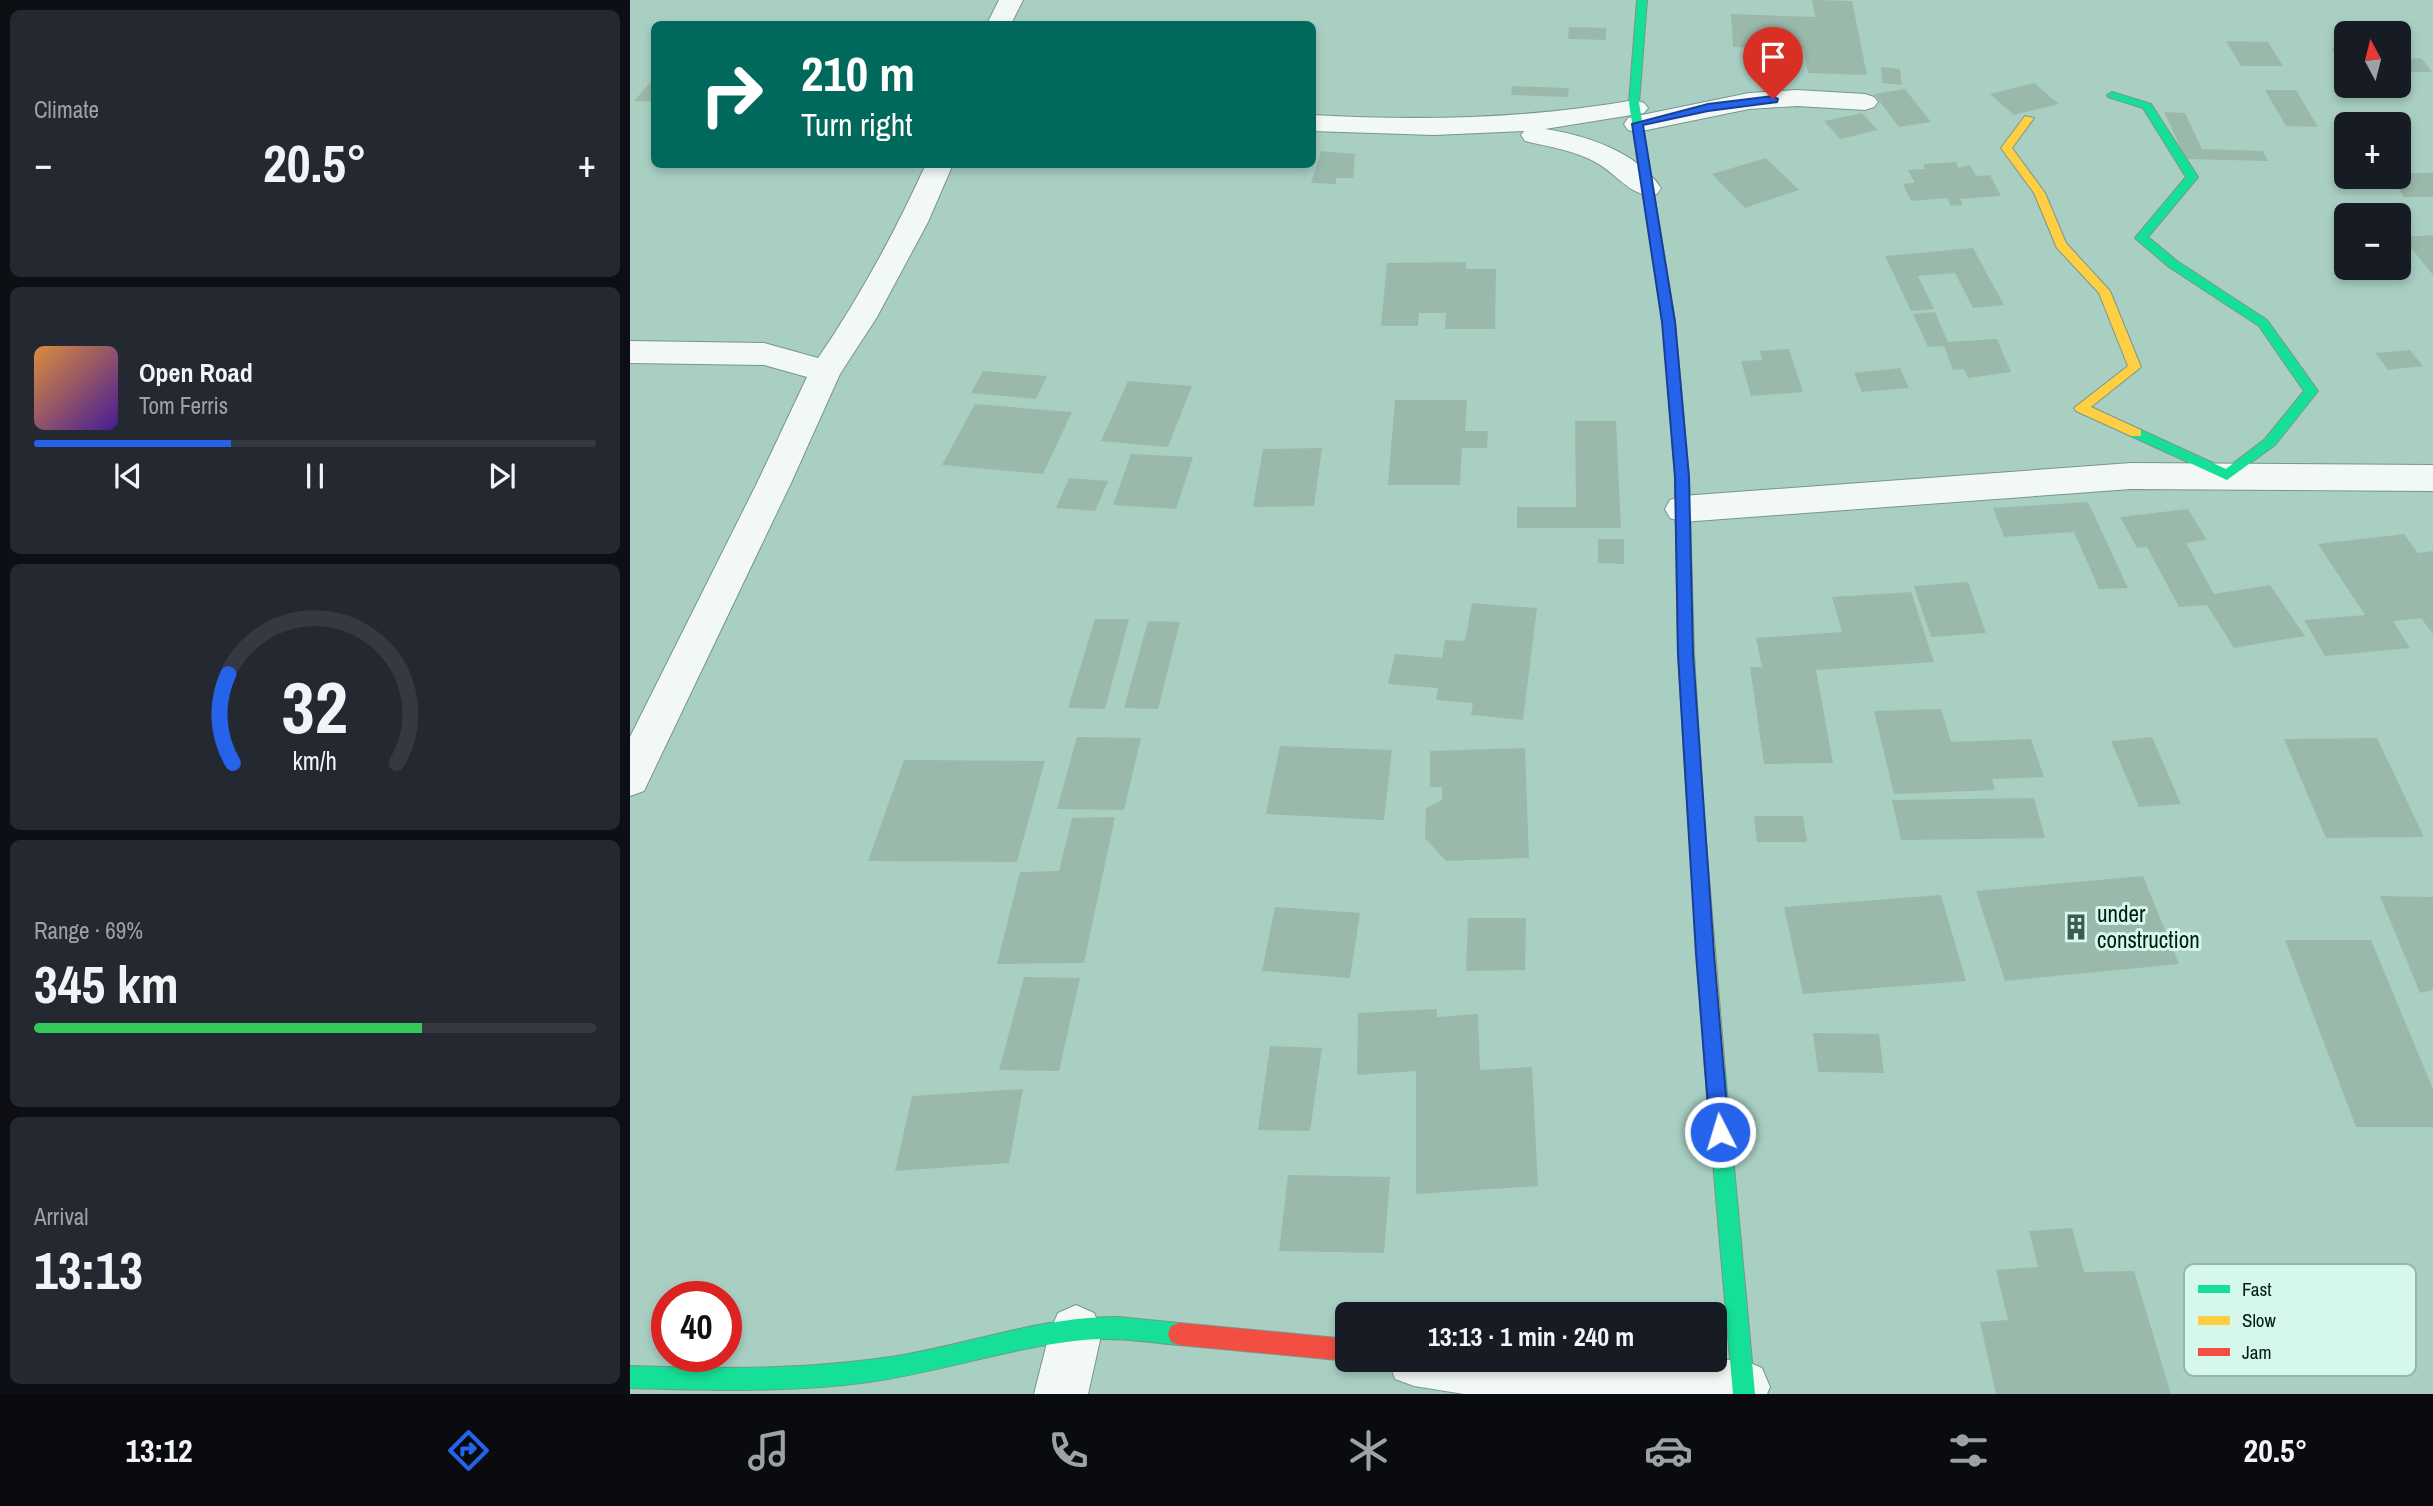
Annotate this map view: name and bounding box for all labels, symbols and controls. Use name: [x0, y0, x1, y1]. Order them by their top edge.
north arrow: [2334, 21, 2412, 98]
map controls: [2334, 21, 2411, 280]
pin: [1743, 27, 1803, 99]
icon: arrive: [1754, 38, 1792, 76]
text: 210 m: [801, 40, 915, 106]
icon: right: [686, 49, 777, 140]
text: Climate: [34, 94, 99, 125]
text: Turn right: [801, 103, 913, 146]
button: +: [2334, 112, 2411, 189]
text: 20.5°: [263, 128, 367, 198]
text: −: [34, 138, 52, 189]
text: +: [578, 138, 596, 189]
button: −: [2334, 203, 2411, 280]
text: Open Road: [139, 355, 253, 390]
text: Tom Ferris: [139, 390, 228, 421]
icon: previous: [109, 457, 147, 495]
icon: pause: [296, 457, 334, 495]
icon: next: [483, 457, 521, 495]
text: 32: [282, 658, 348, 756]
text: km/h: [293, 744, 337, 778]
place label: under construction: [2097, 898, 2200, 955]
building icon: under construction: [2061, 912, 2091, 942]
text: Range · 69%: [34, 915, 143, 946]
text: 345 km: [34, 949, 179, 1019]
position arrow: [1683, 1095, 1757, 1169]
text: Arrival: [34, 1201, 89, 1232]
text: 13:13: [34, 1235, 143, 1305]
legend: [2184, 1264, 2416, 1376]
text: Fast: [2242, 1276, 2272, 1302]
speed limit sign: 40: [651, 1281, 742, 1372]
text: Slow: [2242, 1307, 2277, 1333]
text: 13:13 · 1 min · 240 m: [1428, 1319, 1634, 1354]
text: Jam: [2242, 1339, 2271, 1365]
icon: directions: [444, 1426, 493, 1475]
icon: music: [744, 1426, 793, 1475]
icon: phone: [1044, 1426, 1093, 1475]
icon: climate: [1344, 1426, 1393, 1475]
icon: car: [1644, 1426, 1693, 1475]
icon: filters: [1944, 1426, 1993, 1475]
text: 13:12: [126, 1429, 193, 1472]
text: 20.5°: [2244, 1429, 2307, 1472]

